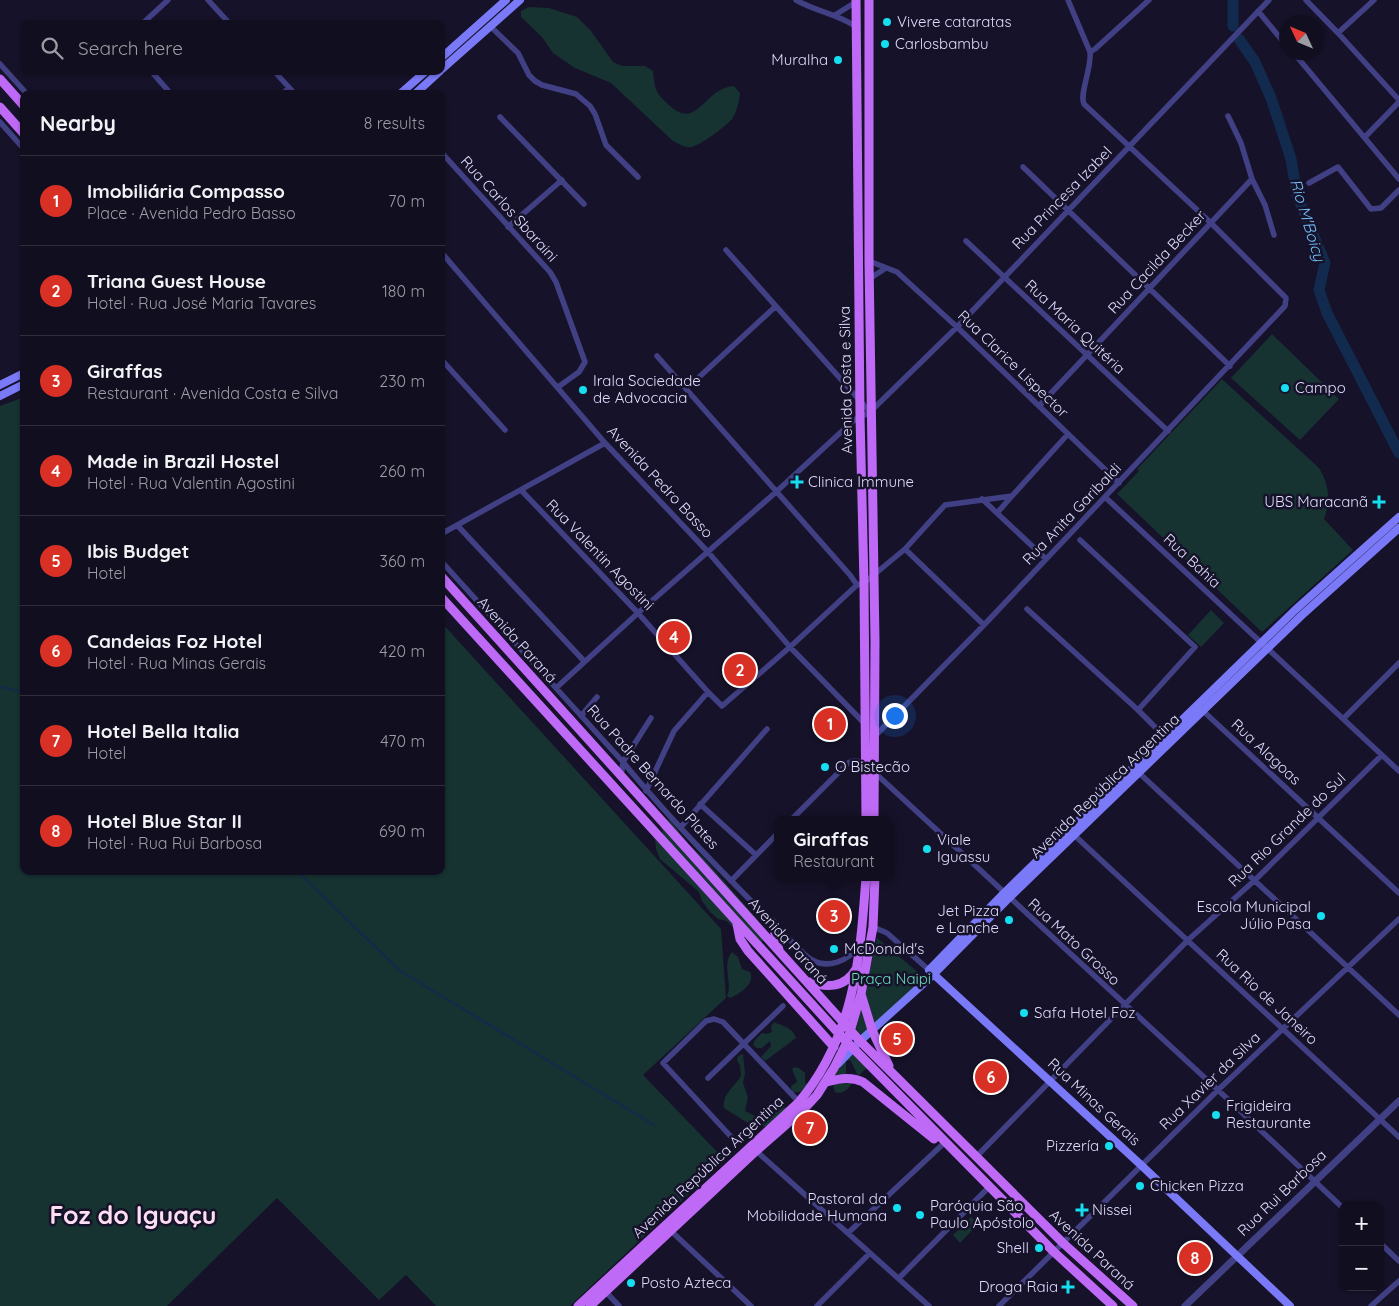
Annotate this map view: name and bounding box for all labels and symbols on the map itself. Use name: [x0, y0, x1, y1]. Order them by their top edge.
place label: Vivere cataratas: [897, 12, 1011, 31]
north arrow: [1279, 15, 1324, 60]
marker: Vivere cataratas: [881, 16, 893, 28]
place label: Carlosbambu: [895, 34, 989, 53]
marker: Carlosbambu: [879, 38, 891, 50]
place label: Muralha: [771, 50, 828, 69]
marker: Muralha: [832, 54, 844, 66]
street label: Rua Princesa Izabel: [1008, 142, 1116, 253]
street label: Rua Carlos Sbaraini: [457, 152, 562, 266]
water label: Rio M'Boicy: [1286, 176, 1330, 265]
street label: Rua Cacilda Becker: [1104, 206, 1210, 318]
street label: Rua Maria Quitéria: [1021, 275, 1129, 378]
street label: Avenida Costa e Silva: [835, 306, 856, 454]
street label: Rua Clarice Lispector: [954, 306, 1073, 422]
place label: Irala Sociedade de Advocacia: [593, 371, 701, 407]
place label: Campo: [1295, 378, 1346, 397]
marker: Campo: [1279, 382, 1291, 394]
marker: Irala Sociedade de Advocacia: [577, 384, 589, 396]
street label: Avenida Pedro Basso: [603, 422, 717, 542]
street label: Rua Anita Garibaldi: [1018, 459, 1125, 568]
place label: Clinica Immune: [808, 472, 914, 491]
marker: Clinica Immune: [790, 475, 804, 489]
place label: UBS Maracanã: [1264, 492, 1368, 511]
street label: Rua Valentin Agostini: [542, 495, 658, 614]
marker: UBS Maracanã: [1372, 495, 1386, 509]
street label: Rua Bahia: [1160, 529, 1225, 592]
street label: Avenida Paraná: [473, 592, 561, 687]
pin: 4: [658, 618, 690, 656]
pin: 2: [724, 651, 756, 689]
street label: Rua Padre Bernardo Plates: [583, 700, 723, 853]
your location: [882, 703, 908, 729]
pin: 1: [814, 705, 846, 743]
street label: Avenida República Argentina: [1026, 709, 1183, 862]
street label: Rua Alagoas: [1228, 715, 1305, 789]
place label: O Bistecão: [835, 757, 910, 776]
marker: O Bistecão: [819, 761, 831, 773]
street label: Rua Rio Grande do Sul: [1224, 769, 1349, 891]
place label: Viale Iguassu: [937, 830, 990, 866]
marker: Viale Iguassu: [921, 843, 933, 855]
street label: Avenida Paraná: [744, 893, 832, 988]
street label: Rua Mato Grosso: [1024, 894, 1124, 989]
pin: 3: [818, 897, 850, 935]
place label: Escola Municipal Júlio Pasa: [1197, 897, 1311, 933]
place label: Jet Pizza e Lanche: [936, 901, 999, 937]
marker: Escola Municipal Júlio Pasa: [1315, 910, 1327, 922]
marker: Jet Pizza e Lanche: [1003, 914, 1015, 926]
place label: McDonald's: [844, 939, 924, 958]
marker: McDonald's: [828, 943, 840, 955]
street label: Rua Rio de Janeiro: [1213, 945, 1322, 1049]
park label: Praça Naipi: [851, 969, 931, 988]
place label: Safa Hotel Foz: [1034, 1003, 1135, 1022]
marker: Safa Hotel Foz: [1018, 1007, 1030, 1019]
pin: 5: [881, 1020, 913, 1058]
street label: Rua Xavier da Silva: [1155, 1028, 1264, 1134]
street label: Rua Minas Gerais: [1044, 1054, 1145, 1149]
pin: 6: [975, 1058, 1007, 1096]
street label: Avenida República Argentina: [628, 1091, 787, 1242]
place label: Frigideira Restaurante: [1226, 1096, 1311, 1132]
pin: 7: [794, 1109, 826, 1147]
marker: Frigideira Restaurante: [1210, 1109, 1222, 1121]
place label: Pizzería: [1046, 1136, 1099, 1155]
marker: Pizzería: [1103, 1140, 1115, 1152]
street label: Rua Rui Barbosa: [1233, 1145, 1330, 1240]
place label: Chicken Pizza: [1150, 1176, 1244, 1195]
marker: Chicken Pizza: [1134, 1180, 1146, 1192]
place label: Pastoral da Mobilidade Humana: [747, 1189, 887, 1225]
place label: Paróquia São Paulo Apóstolo: [930, 1196, 1034, 1232]
district label: Foz do Iguaçu: [49, 1199, 217, 1230]
place label: Nissei: [1092, 1200, 1132, 1219]
marker: Pastoral da Mobilidade Humana: [891, 1202, 903, 1214]
marker: Nissei: [1076, 1204, 1088, 1216]
street label: Avenida Paraná: [1046, 1205, 1139, 1294]
marker: Paróquia São Paulo Apóstolo: [914, 1209, 926, 1221]
place label: Shell: [997, 1238, 1029, 1257]
pin: 8: [1179, 1239, 1211, 1277]
marker: Shell: [1033, 1242, 1045, 1254]
place label: Posto Azteca: [641, 1273, 731, 1292]
marker: Posto Azteca: [625, 1277, 637, 1289]
place label: Droga Raia: [979, 1277, 1058, 1296]
marker: Droga Raia: [1062, 1281, 1074, 1293]

